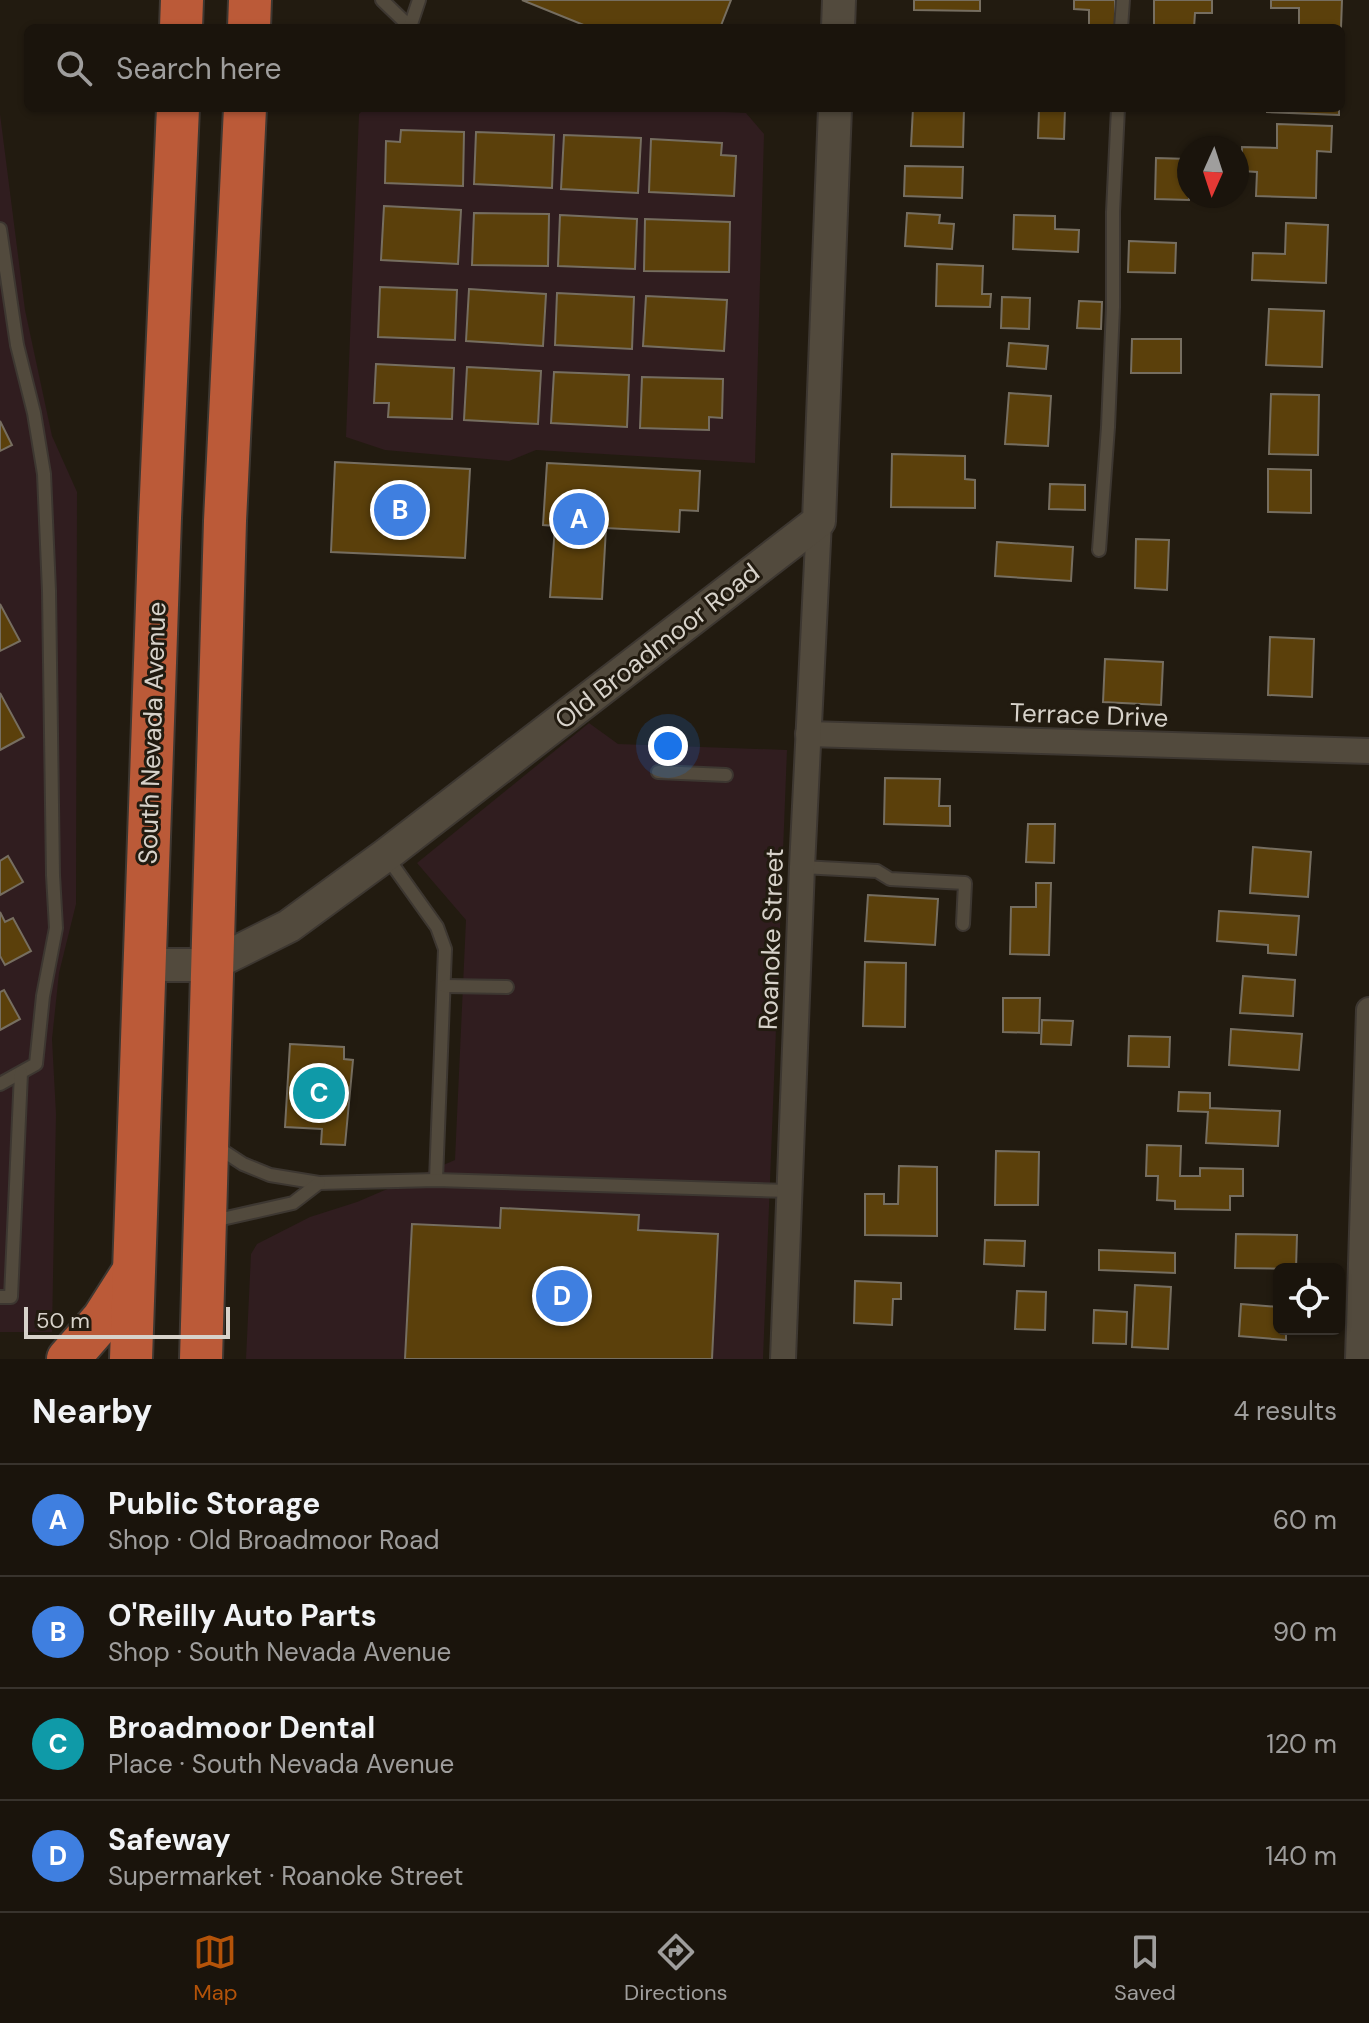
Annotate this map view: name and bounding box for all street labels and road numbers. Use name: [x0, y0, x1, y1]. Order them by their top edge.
street label: Old Broadmoor Road: [548, 555, 766, 737]
street label: South Nevada Avenue: [130, 601, 174, 865]
street label: Terrace Drive: [1009, 695, 1169, 735]
street label: Roanoke Street: [751, 847, 791, 1031]

